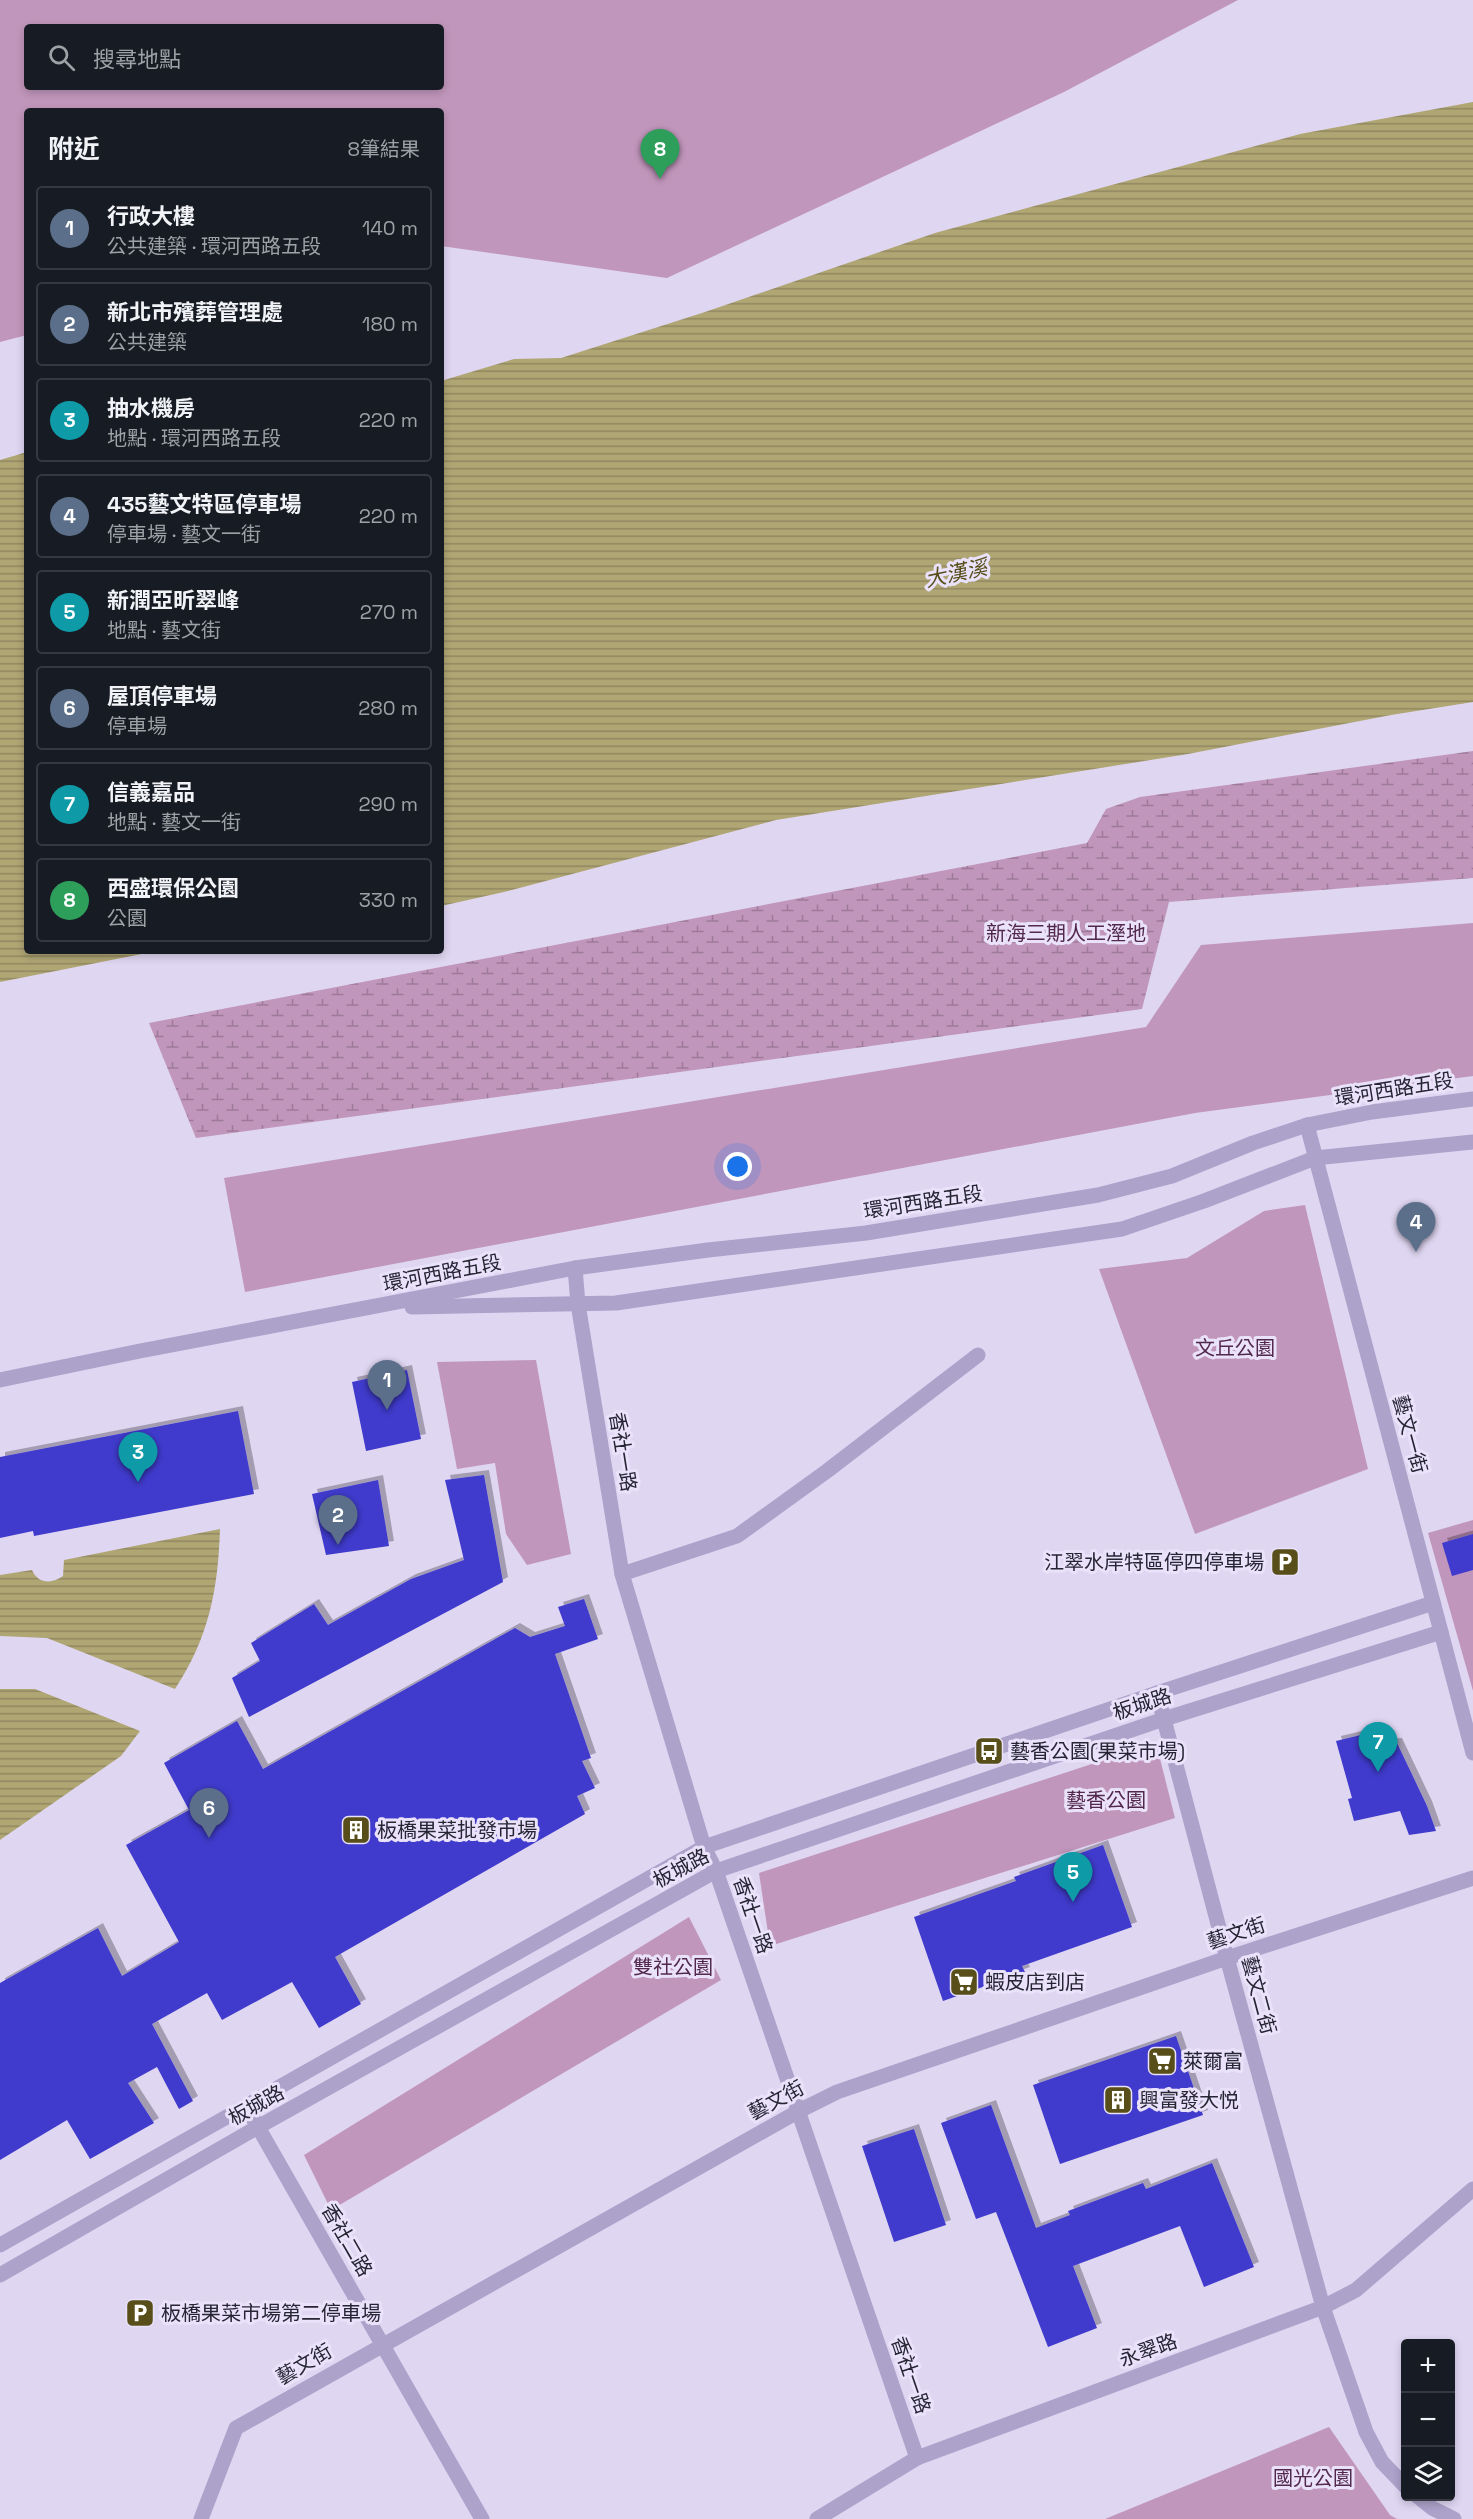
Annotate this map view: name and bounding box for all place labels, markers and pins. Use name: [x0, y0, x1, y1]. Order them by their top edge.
pin: 8: [640, 130, 680, 179]
pin: 4: [1396, 1202, 1436, 1252]
pin: 1: [368, 1360, 406, 1410]
pin: 3: [118, 1432, 158, 1482]
pin: 2: [318, 1496, 358, 1545]
parking icon: 江翠水岸特區停四停車場: [1269, 1546, 1301, 1578]
place label: 江翠水岸特區停四停車場: [1044, 1549, 1264, 1575]
pin: 7: [1358, 1722, 1398, 1772]
bus stop icon: 藝香公園(果菜市場): [973, 1735, 1005, 1767]
place label: 藝香公園(果菜市場): [1010, 1738, 1185, 1764]
pin: 6: [190, 1788, 228, 1838]
building icon: 板橋果菜批發市場: [340, 1814, 372, 1846]
place label: 板橋果菜批發市場: [377, 1817, 537, 1843]
pin: 5: [1054, 1852, 1092, 1902]
supermarket icon: 蝦皮店到店: [948, 1966, 980, 1998]
place label: 蝦皮店到店: [985, 1969, 1085, 1995]
supermarket icon: 萊爾富: [1146, 2045, 1178, 2077]
place label: 萊爾富: [1183, 2048, 1243, 2074]
building icon: 興富發大悦: [1102, 2084, 1134, 2116]
place label: 興富發大悦: [1139, 2087, 1239, 2113]
parking icon: 板橋果菜市場第二停車場: [124, 2297, 156, 2329]
place label: 板橋果菜市場第二停車場: [161, 2300, 381, 2326]

